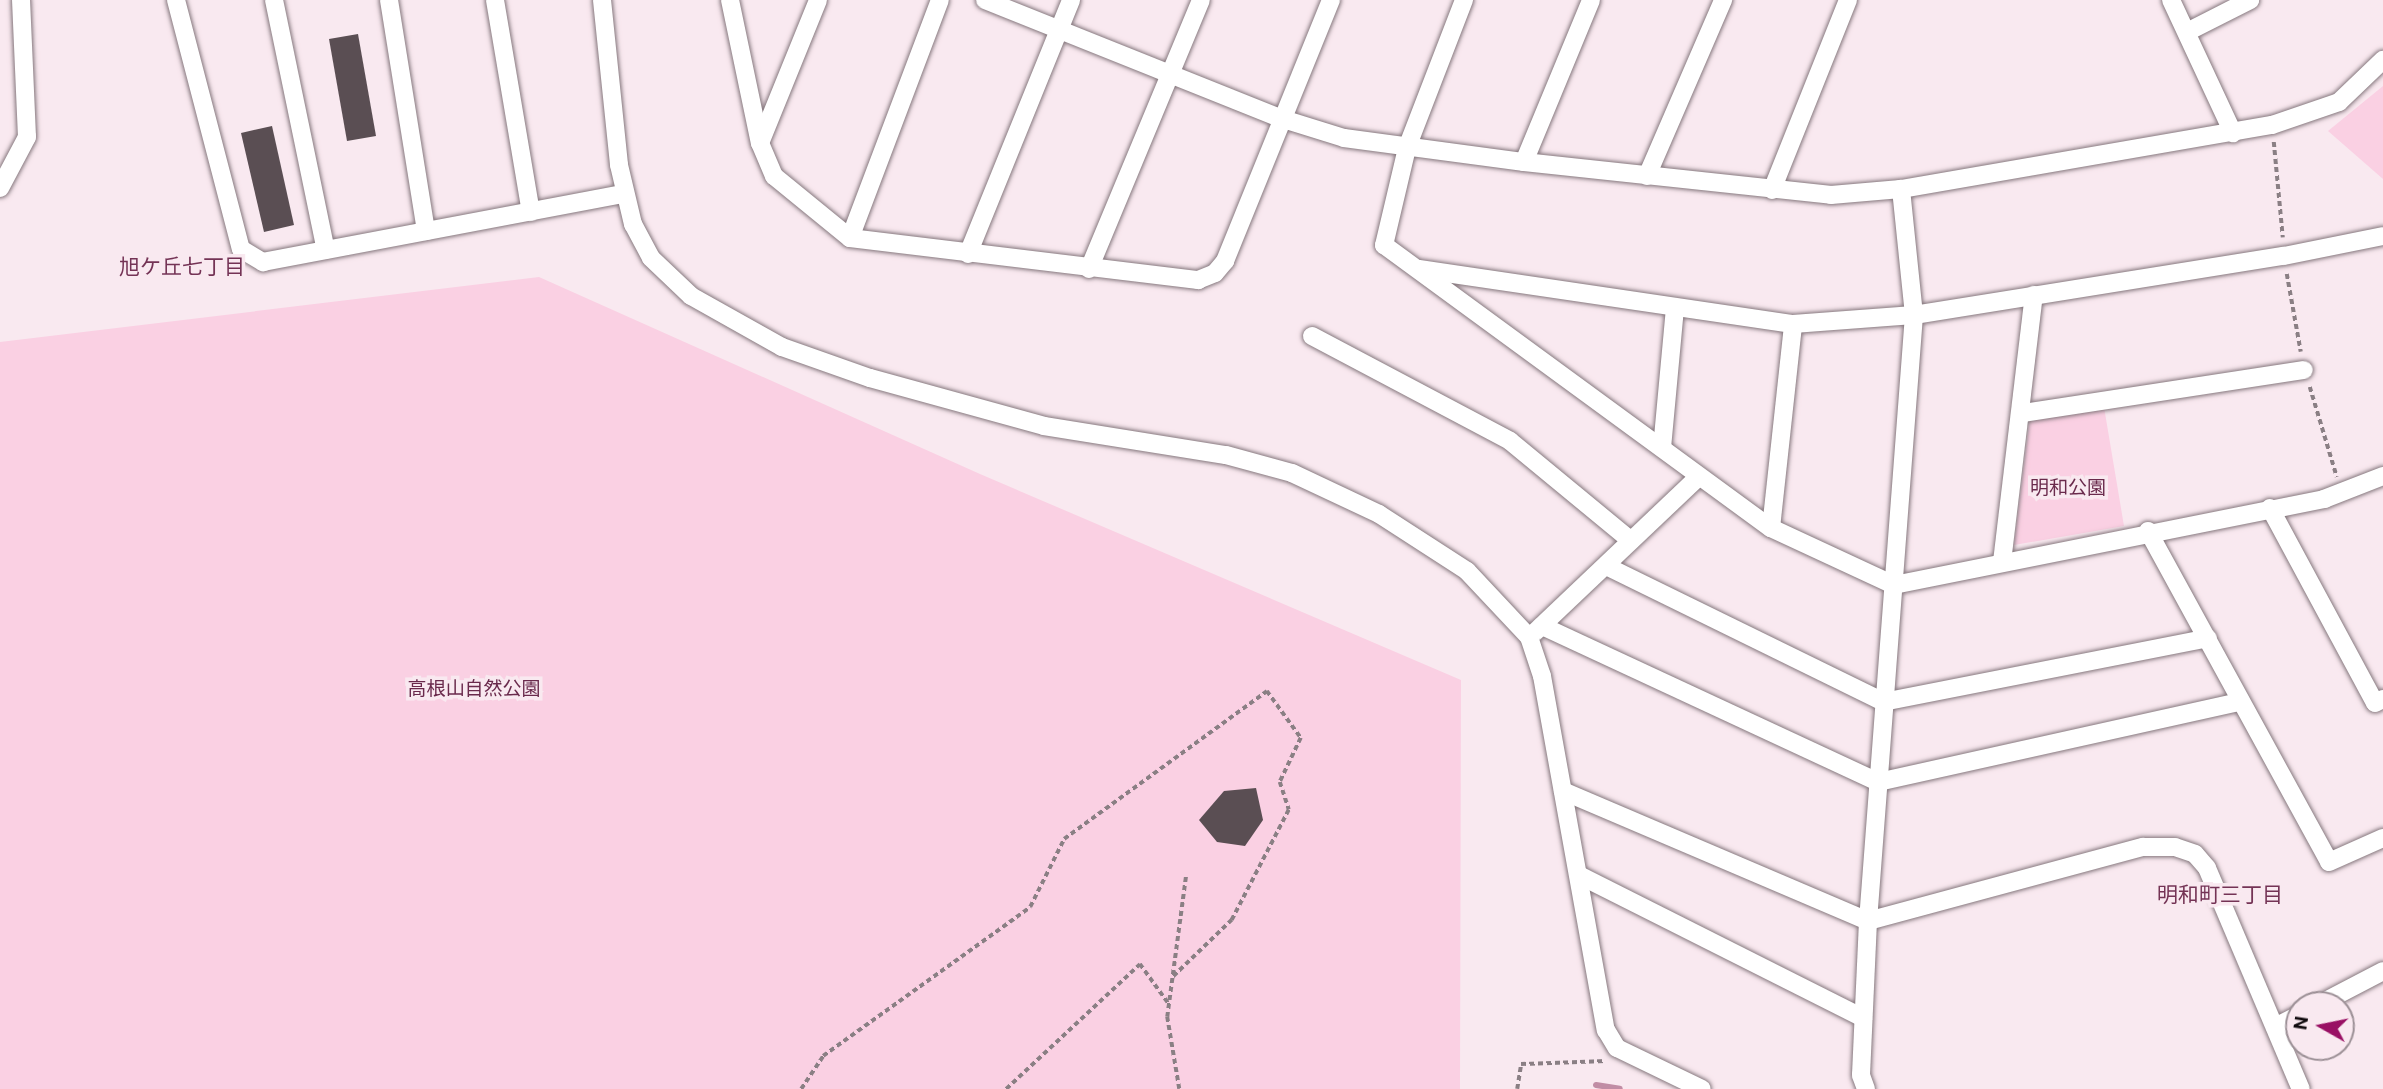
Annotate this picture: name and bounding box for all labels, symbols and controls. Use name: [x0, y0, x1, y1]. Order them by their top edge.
district label: 旭ケ丘七丁目: [119, 254, 245, 280]
park label: 明和公園: [2030, 477, 2106, 499]
park label: 高根山自然公園: [408, 678, 540, 700]
district label: 明和町三丁目: [2157, 882, 2283, 908]
north arrow: [2285, 991, 2355, 1061]
text: N: [2288, 1015, 2313, 1031]

